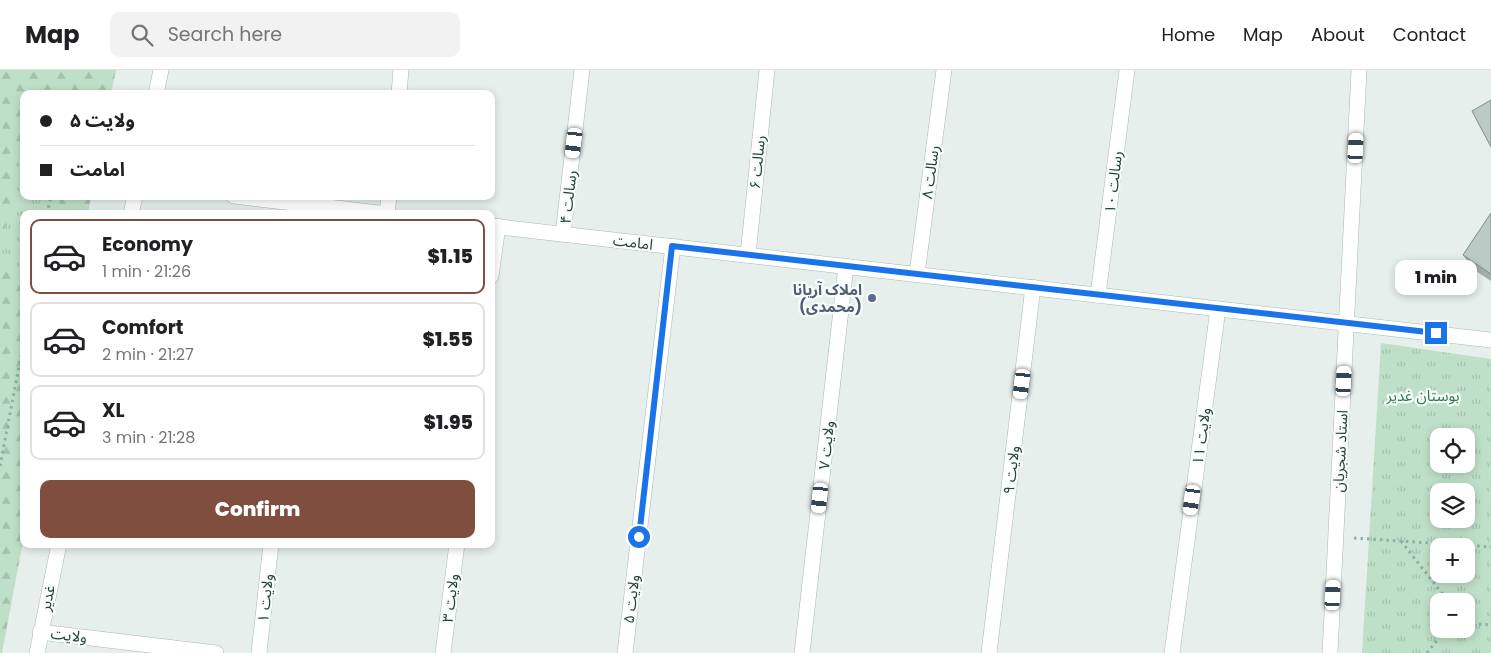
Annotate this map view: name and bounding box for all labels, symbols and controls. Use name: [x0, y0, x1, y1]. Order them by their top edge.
search box: [110, 12, 460, 57]
text: Map: [25, 18, 80, 51]
icon: search: [128, 21, 156, 49]
text: Search here: [168, 21, 282, 48]
text: Home: [1161, 22, 1215, 47]
text: Map: [1243, 22, 1283, 47]
text: About: [1311, 22, 1365, 47]
text: Contact: [1393, 22, 1466, 47]
text: ولایت ۵: [70, 107, 135, 134]
car: [564, 127, 583, 159]
car: [1347, 133, 1364, 163]
street label: رسالت ۶: [744, 134, 770, 190]
street label: رسالت ۸: [916, 144, 944, 200]
street label: رسالت ۱۰: [1099, 150, 1127, 214]
text: امامت: [70, 156, 125, 183]
street label: رسالت ۴: [554, 169, 582, 225]
street label: امامت: [612, 229, 654, 255]
text: Economy: [102, 231, 193, 258]
icon: car: [42, 234, 87, 279]
text: $1.15: [428, 243, 473, 270]
text: 1 min · 21:26: [102, 260, 191, 283]
callout: 1 min: [1395, 260, 1477, 296]
text: 1 min: [1415, 266, 1457, 289]
place label: املاک آریانا (محمدی): [793, 279, 862, 317]
marker: املاک آریانا (محمدی): [866, 292, 878, 304]
text: Comfort: [102, 314, 184, 341]
icon: car: [42, 317, 87, 362]
route end: [1425, 322, 1447, 344]
text: $1.55: [422, 326, 473, 353]
text: 2 min · 21:27: [102, 343, 194, 366]
car: [1335, 366, 1352, 396]
car: [1012, 368, 1031, 400]
park label: بوستان غدیر: [1385, 385, 1460, 406]
text: XL: [102, 397, 125, 424]
icon: car: [42, 400, 87, 445]
street label: ولایت ۱۱: [1187, 406, 1215, 466]
text: $1.95: [423, 409, 473, 436]
street label: استاد شجریان: [1327, 409, 1353, 493]
street label: ولایت ۷: [813, 420, 839, 470]
text: 3 min · 21:28: [102, 426, 195, 449]
map controls: [1430, 428, 1475, 638]
button: locate: [1430, 428, 1475, 473]
street label: ولایت ۹: [998, 444, 1024, 496]
button: Confirm: [40, 480, 475, 538]
car: [810, 482, 829, 514]
button: layers: [1430, 483, 1475, 528]
car: [1182, 484, 1201, 516]
route start: [628, 526, 650, 548]
button: +: [1430, 538, 1475, 583]
street label: ولایت ۳: [437, 572, 463, 624]
street label: ولایت ۱: [252, 573, 278, 623]
street label: ولایت ۵: [618, 573, 644, 625]
car: [1324, 580, 1341, 610]
street label: غدیر: [34, 583, 60, 614]
button: −: [1430, 593, 1475, 638]
street label: ولایت: [50, 622, 88, 648]

